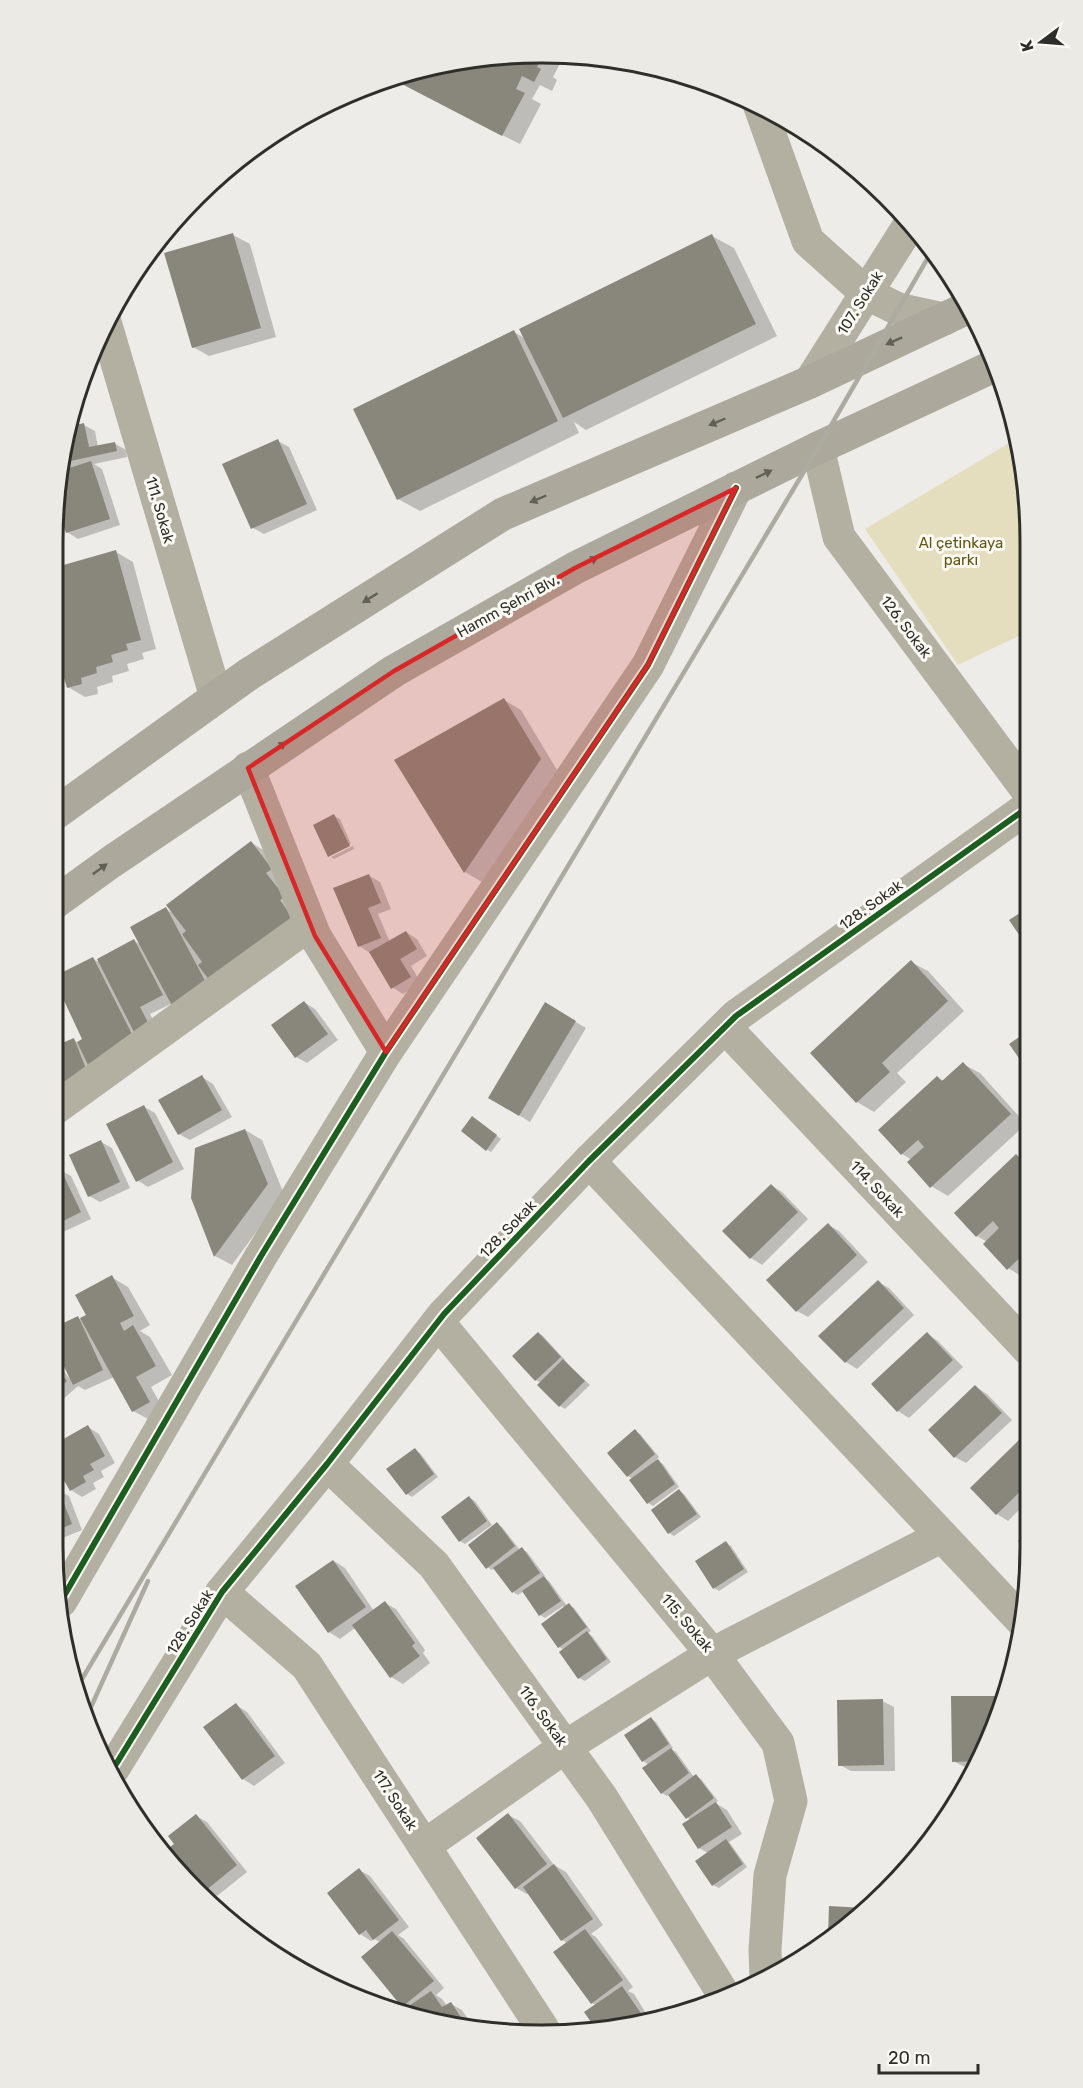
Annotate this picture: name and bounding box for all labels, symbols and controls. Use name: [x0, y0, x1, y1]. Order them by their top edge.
north arrow: [1011, 12, 1071, 72]
text: K: [1016, 38, 1038, 54]
street label: 107. Sokak: [833, 268, 887, 338]
one-way arrow: [886, 337, 903, 346]
one-way arrow: [707, 417, 725, 427]
one-way arrow: [756, 470, 773, 479]
street label: 111. Sokak: [142, 475, 178, 546]
one-way arrow: [528, 494, 546, 504]
park label: Al çetinkaya parkı: [919, 534, 1003, 569]
one-way arrow: [581, 556, 598, 566]
street label: Hamm Şehri Blv.: [454, 570, 562, 642]
one-way arrow: [362, 592, 378, 603]
street label: 126. Sokak: [877, 592, 935, 662]
one-way arrow: [270, 742, 287, 753]
one-way arrow: [92, 863, 108, 875]
street label: 128. Sokak: [836, 876, 906, 934]
street label: 114. Sokak: [846, 1157, 908, 1221]
street label: 128. Sokak: [476, 1196, 540, 1262]
street label: 128. Sokak: [163, 1586, 217, 1658]
street label: 115. Sokak: [657, 1590, 717, 1656]
street label: 116. Sokak: [515, 1682, 571, 1750]
street label: 117. Sokak: [369, 1766, 421, 1834]
scale bar: [879, 2037, 978, 2075]
text: 20 m: [888, 2047, 930, 2069]

